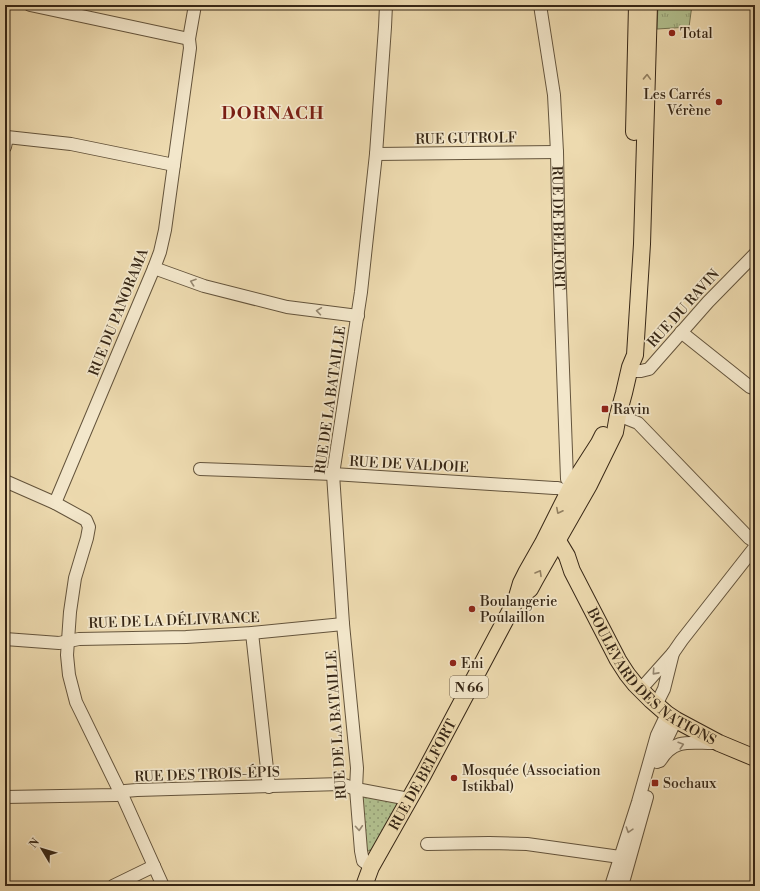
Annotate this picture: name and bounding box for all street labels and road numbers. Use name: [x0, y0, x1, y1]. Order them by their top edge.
street label: RUE GUTROLF: [415, 129, 517, 149]
street label: RUE DE BELFORT: [547, 166, 568, 290]
street label: RUE DU PANORAMA: [85, 246, 153, 379]
street label: RUE DU RAVIN: [644, 265, 724, 352]
street label: RUE DE LA BATAILLE: [312, 325, 350, 475]
street label: RUE DE VALDOIE: [349, 453, 469, 477]
street label: BOULEVARD DES NATIONS: [582, 604, 719, 750]
street label: RUE DE LA DÉLIVRANCE: [88, 607, 260, 633]
street label: RUE DE LA BATAILLE: [323, 650, 351, 800]
road number: N 66: [450, 676, 488, 698]
street label: RUE DE BELFORT: [385, 716, 461, 834]
street label: RUE DES TROIS-ÉPIS: [134, 761, 280, 787]

